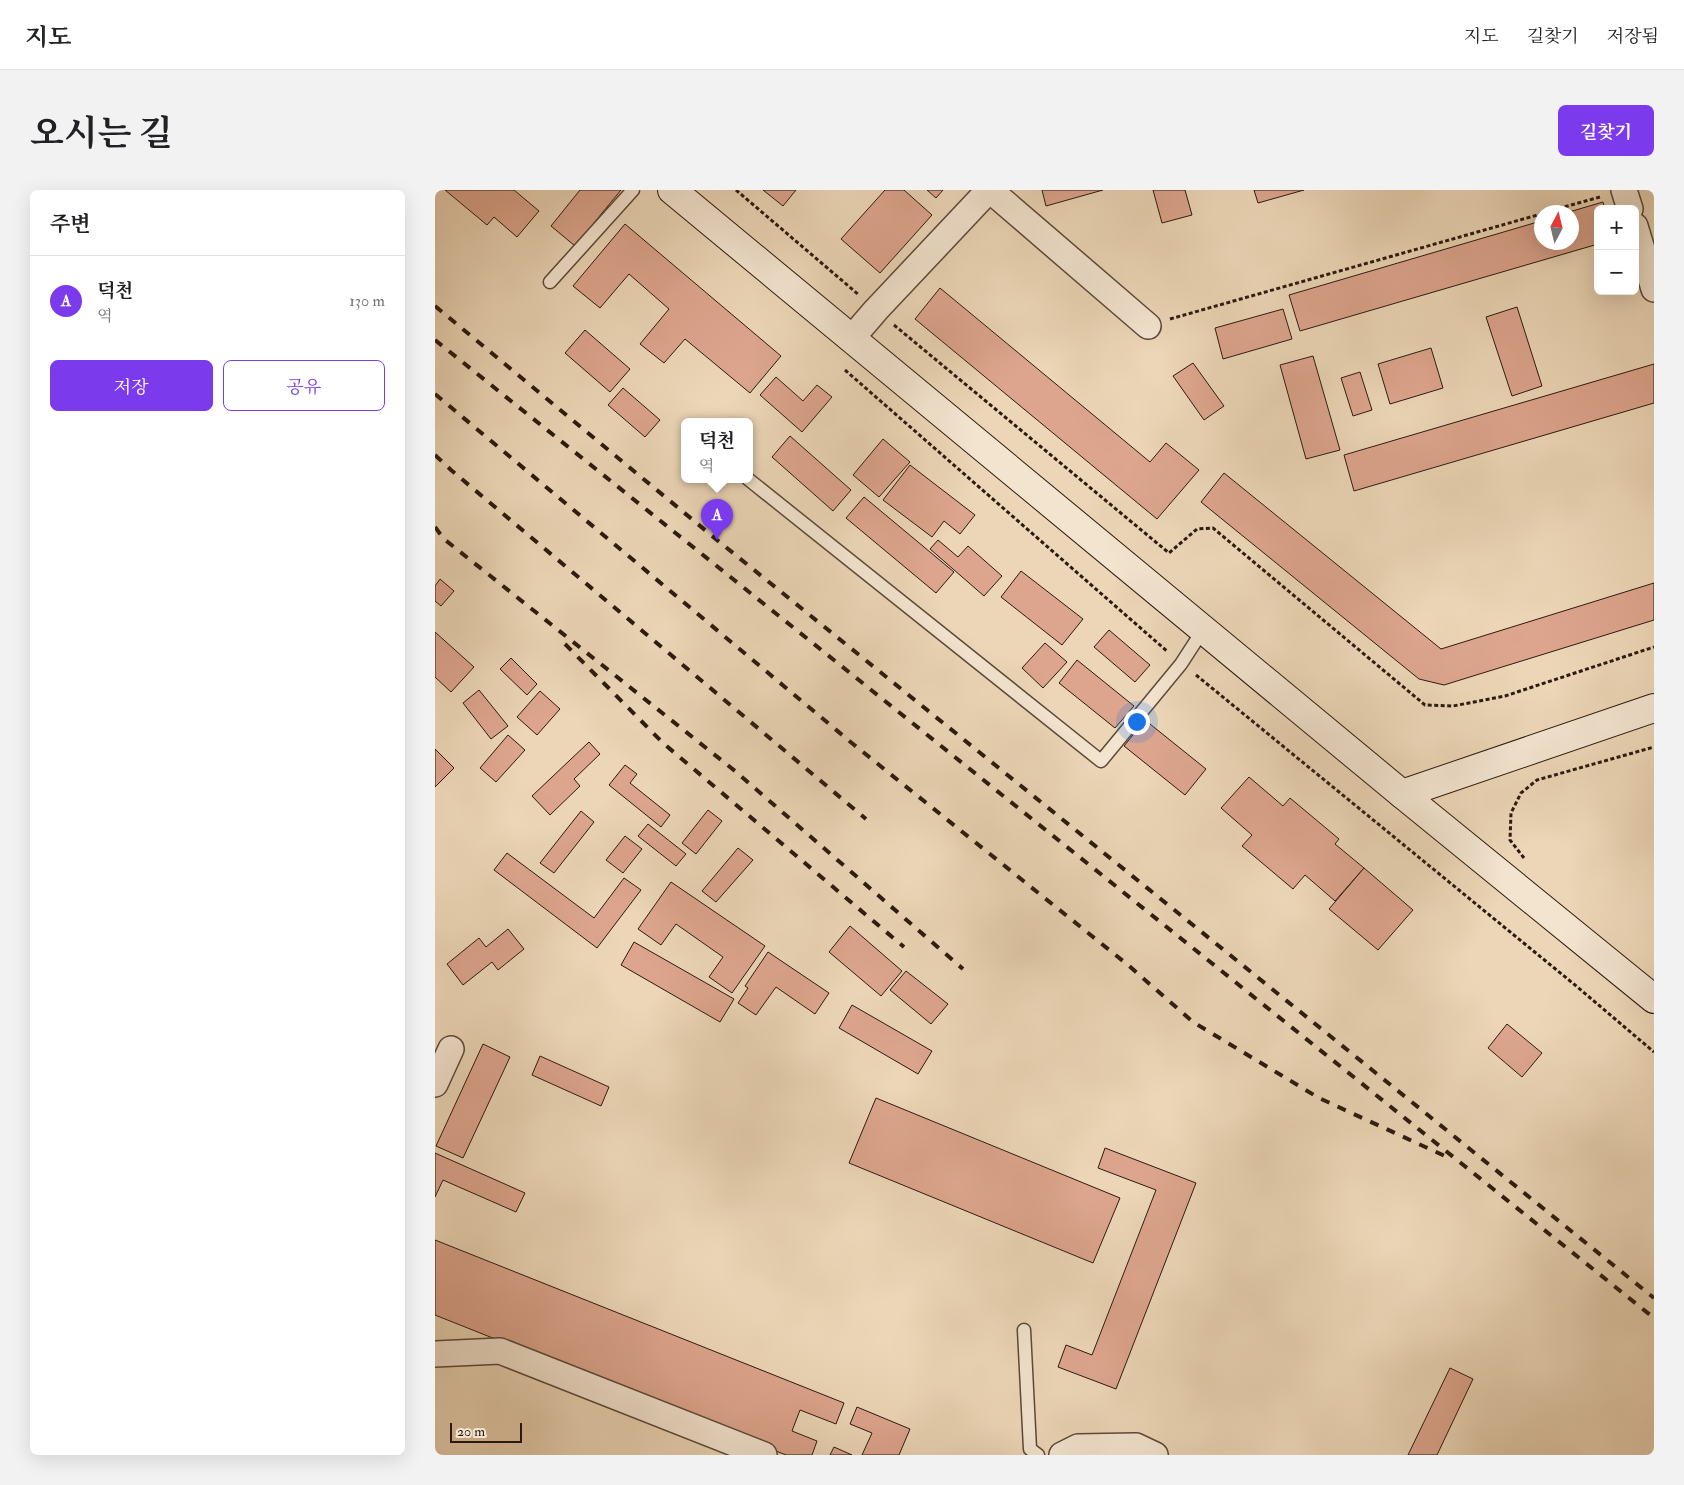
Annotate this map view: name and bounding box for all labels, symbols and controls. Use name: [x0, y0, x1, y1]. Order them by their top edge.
text: 지도: [25, 22, 71, 53]
text: 지도: [1464, 25, 1499, 48]
text: 길찾기: [1527, 25, 1579, 48]
text: 저장됨: [1607, 25, 1659, 48]
button: 길찾기: [1558, 105, 1654, 156]
text: 오시는 길: [30, 112, 173, 156]
north arrow: [1534, 205, 1579, 250]
map controls: [1594, 205, 1639, 295]
button: +: [1594, 205, 1639, 250]
text: 주변: [50, 211, 91, 238]
button: −: [1594, 250, 1639, 295]
text: 덕천: [97, 279, 134, 303]
text: A: [61, 291, 71, 311]
text: 130 m: [349, 291, 385, 311]
text: 역: [97, 306, 112, 326]
button: 저장: [50, 360, 213, 411]
button: 공유: [223, 360, 385, 411]
popup: [681, 418, 753, 483]
text: 덕천: [699, 429, 735, 453]
text: 역: [699, 456, 714, 476]
pin: A: [701, 499, 733, 540]
your location: [1124, 709, 1150, 735]
scale bar: [450, 1420, 523, 1443]
text: 20 m: [457, 1423, 485, 1440]

